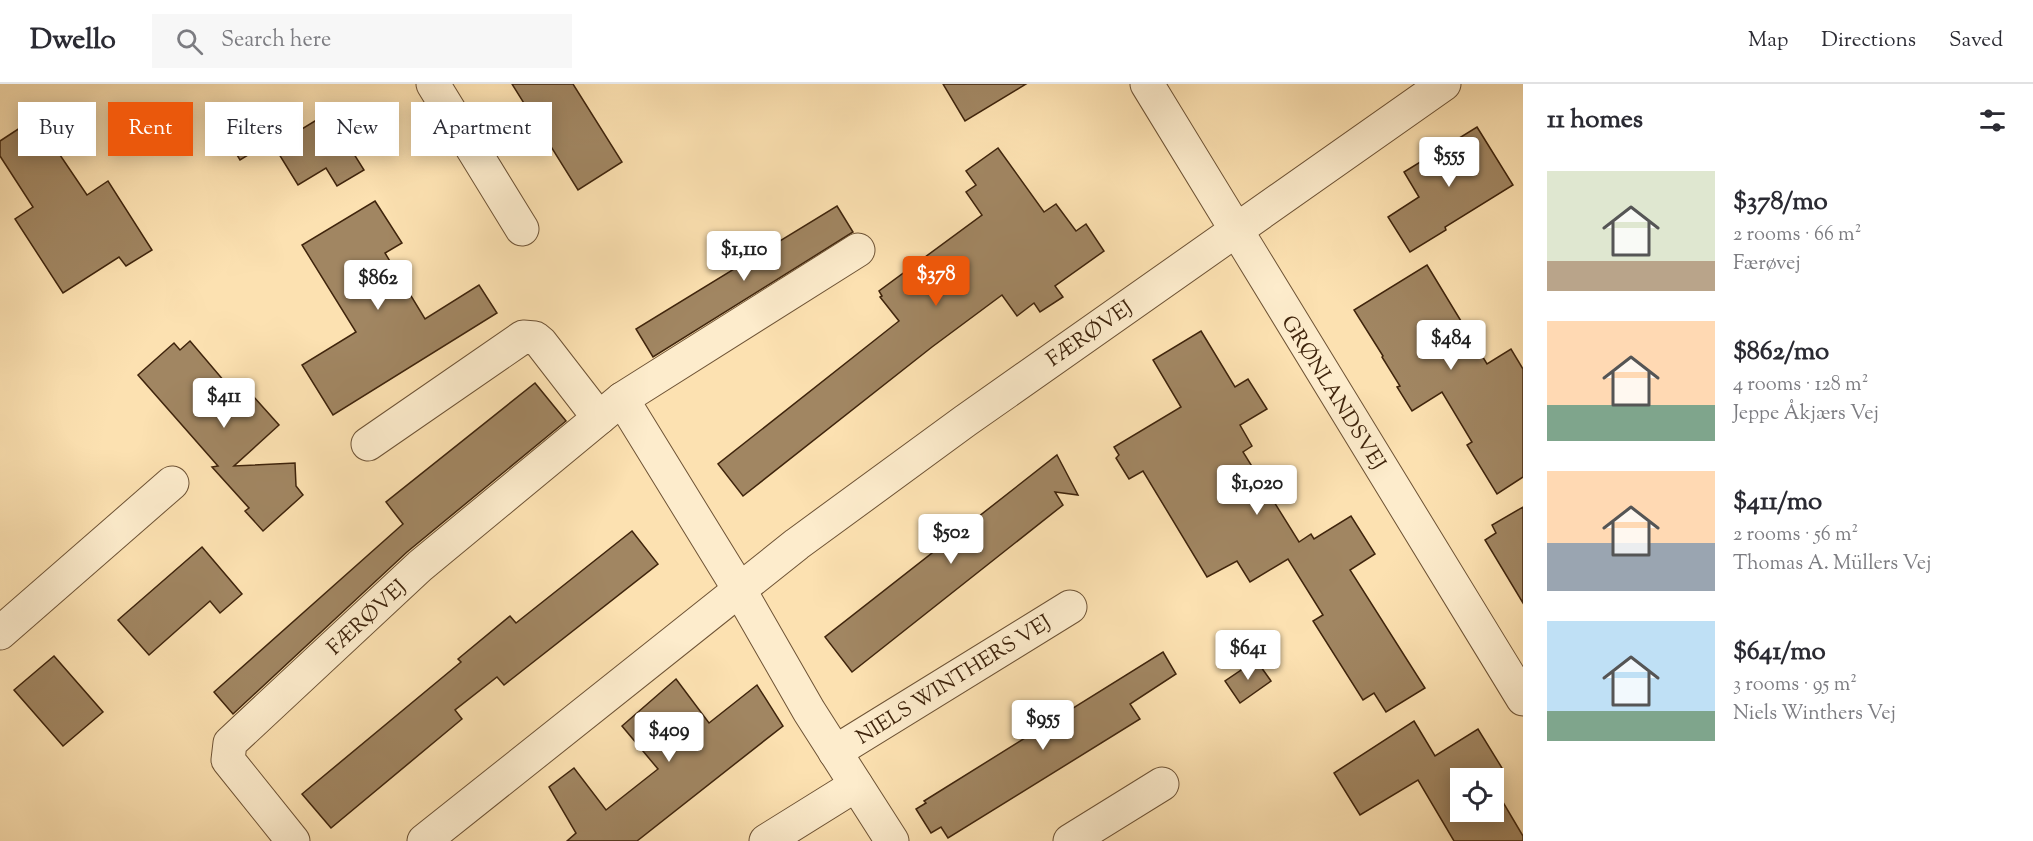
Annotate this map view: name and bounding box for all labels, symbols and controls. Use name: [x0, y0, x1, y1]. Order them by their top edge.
search box: [152, 14, 572, 68]
text: Dwello: [30, 21, 116, 61]
icon: search: [173, 25, 206, 58]
text: Search here: [221, 25, 331, 57]
text: Map: [1748, 26, 1788, 56]
text: Directions: [1821, 26, 1916, 56]
text: Saved: [1949, 26, 2003, 56]
chip: Buy: [18, 102, 96, 156]
chip: Rent: [108, 102, 193, 156]
chip: Filters: [205, 102, 303, 156]
chip: New: [315, 102, 399, 156]
chip: Apartment: [411, 102, 552, 156]
text: 11 homes: [1547, 102, 1643, 139]
icon: filters: [1976, 104, 2009, 137]
pin: $555: [1413, 137, 1485, 188]
text: $555: [1433, 142, 1465, 171]
text: $378/mo: [1733, 184, 1828, 221]
icon: home: [1595, 195, 1667, 267]
text: 2 rooms · 66 m²: [1733, 221, 1861, 250]
pin: $1,110: [695, 231, 793, 282]
text: $1,110: [721, 236, 767, 265]
text: Færøvej: [1733, 250, 1801, 279]
pin: $378: [900, 256, 972, 307]
pin: $862: [342, 260, 414, 311]
text: $378: [917, 261, 955, 290]
text: $862: [358, 265, 398, 294]
street label: FÆRØVEJ: [1041, 294, 1139, 375]
street label: GRØNLANDSVEJ: [1273, 310, 1392, 476]
pin: $484: [1415, 320, 1487, 371]
text: $484: [1431, 325, 1471, 354]
text: $862/mo: [1733, 334, 1829, 371]
icon: home: [1595, 345, 1667, 417]
text: 4 rooms · 128 m²: [1733, 371, 1868, 400]
pin: $411: [188, 378, 260, 429]
text: $411: [207, 383, 241, 412]
text: Jeppe Åkjærs Vej: [1733, 400, 1879, 429]
pin: $1,020: [1208, 465, 1306, 516]
text: $1,020: [1231, 470, 1283, 499]
text: $411/mo: [1733, 484, 1822, 521]
icon: home: [1595, 495, 1667, 567]
pin: $502: [915, 514, 987, 565]
text: $502: [932, 519, 970, 548]
text: 2 rooms · 56 m²: [1733, 521, 1858, 550]
text: Thomas A. Müllers Vej: [1733, 550, 1931, 579]
street label: FÆRØVEJ: [321, 574, 414, 663]
street label: NIELS WINTHERS VEJ: [851, 609, 1057, 753]
pin: $641: [1212, 630, 1284, 681]
text: $641/mo: [1733, 634, 1826, 671]
text: $641: [1229, 635, 1267, 664]
icon: home: [1595, 645, 1667, 717]
text: 3 rooms · 95 m²: [1733, 671, 1857, 700]
pin: $955: [1007, 700, 1079, 751]
text: Niels Winthers Vej: [1733, 700, 1896, 729]
text: $955: [1026, 705, 1060, 734]
pin: $409: [633, 712, 705, 763]
text: $409: [649, 717, 689, 746]
map controls: [1450, 768, 1504, 822]
button: locate: [1450, 768, 1504, 822]

